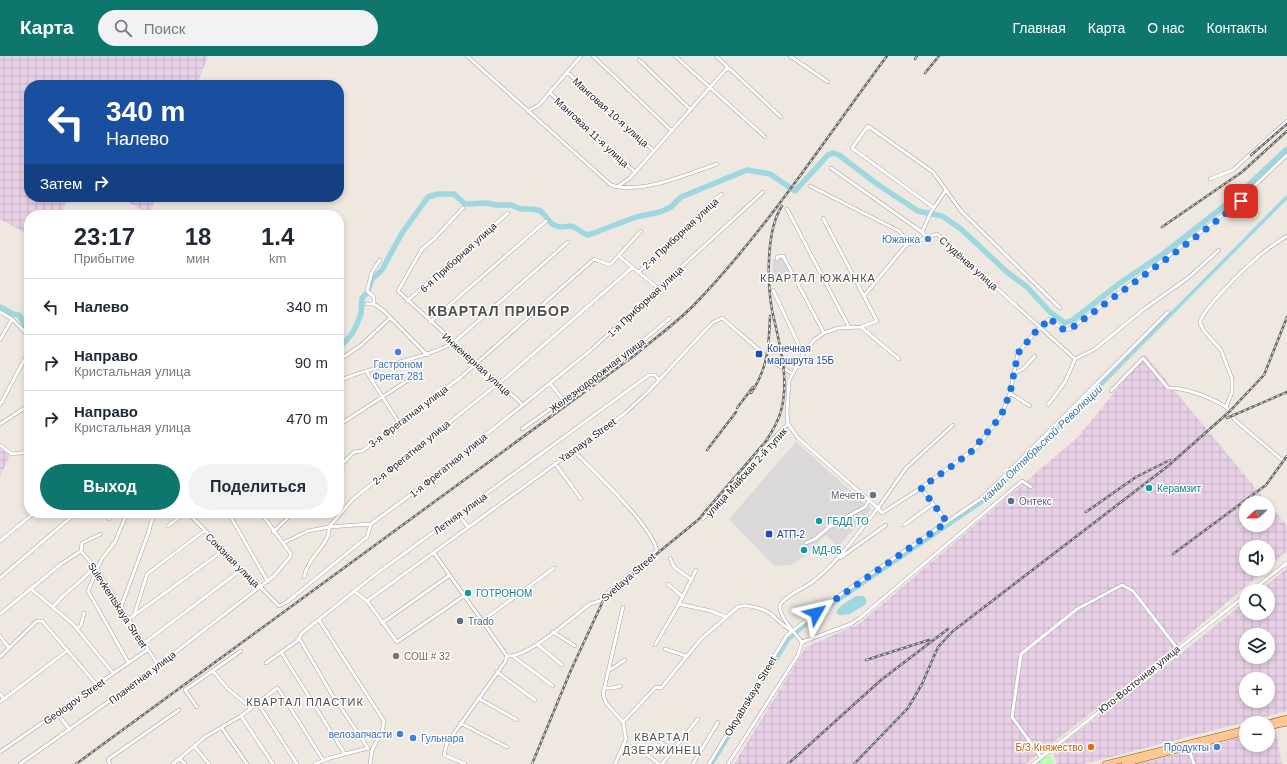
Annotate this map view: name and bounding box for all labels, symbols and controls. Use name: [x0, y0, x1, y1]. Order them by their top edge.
search box: [98, 10, 378, 46]
text: Карта: [20, 17, 74, 38]
icon: search: [112, 17, 134, 39]
text: Поиск: [144, 20, 185, 37]
text: Главная: [1012, 20, 1066, 36]
text: Карта: [1088, 20, 1125, 36]
text: О нас: [1147, 20, 1185, 36]
text: Контакты: [1207, 20, 1267, 36]
street label: Манговая 10-я улица: [571, 76, 651, 149]
street label: Манговая 11-я улица: [552, 95, 631, 170]
icon: left: [40, 96, 92, 148]
text: 340 m: [106, 96, 185, 127]
text: Налево: [106, 129, 169, 149]
icon: right: [90, 172, 112, 194]
text: Затем: [40, 175, 82, 192]
pin: [1224, 184, 1258, 218]
icon: arrive: [1230, 190, 1252, 212]
street label: 2-я Приборная улица: [640, 195, 721, 271]
street label: 6-я Приборная улица: [418, 220, 499, 295]
text: 23:17: [74, 223, 135, 250]
text: 18: [185, 223, 211, 250]
text: 1.4: [261, 223, 294, 250]
place label: Южанка: [882, 234, 920, 245]
marker: Южанка: [923, 234, 933, 244]
street label: Студёная улица: [937, 234, 1000, 293]
text: Прибытие: [74, 251, 135, 266]
text: мин: [186, 251, 210, 266]
text: km: [269, 251, 286, 266]
street label: 1-я Приборная улица: [605, 263, 686, 339]
district label: КВАРТАЛ ЮЖАНКА: [760, 272, 876, 284]
icon: left: [40, 296, 62, 318]
text: Налево: [74, 298, 129, 315]
text: 340 m: [286, 298, 328, 315]
district label: КВАРТАЛ ПРИБОР: [428, 303, 570, 319]
street label: Инженерная улица: [440, 331, 514, 398]
street label: Железнодорожная улица: [547, 336, 648, 415]
place label: Конечная маршрута 15Б: [767, 343, 834, 366]
text: Направо: [74, 347, 138, 364]
marker: Гастроном Фрегат 281: [393, 347, 403, 357]
marker: Конечная маршрута 15Б: [754, 349, 764, 359]
icon: right: [40, 352, 62, 374]
text: 90 m: [295, 354, 328, 371]
place label: Гастроном Фрегат 281: [372, 359, 424, 382]
text: Кристальная улица: [74, 364, 191, 379]
water label: канал Октябрьской Революции: [979, 382, 1105, 504]
street label: 3-я Фрегатная улица: [367, 383, 450, 450]
text: Направо: [74, 403, 138, 420]
icon: right: [40, 408, 62, 430]
text: 470 m: [286, 410, 328, 427]
street label: Yasnaya Street: [557, 416, 618, 465]
street label: 2-я Фрегатная улица: [371, 418, 452, 487]
text: Кристальная улица: [74, 420, 191, 435]
street label: улица Майская 2-й тупик: [704, 425, 790, 519]
street label: 1-я Фрегатная улица: [408, 431, 489, 500]
button: Выход: [40, 464, 180, 510]
button: Поделиться: [188, 464, 328, 510]
marker: Керамзит: [1144, 483, 1154, 493]
place label: Керамзит: [1157, 483, 1201, 494]
street label: Летняя улица: [432, 490, 489, 536]
place label: Мечеть: [831, 490, 865, 501]
marker: Мечеть: [868, 490, 878, 500]
marker: Онтекс: [1006, 496, 1016, 506]
place label: Онтекс: [1019, 496, 1052, 507]
north arrow: [1239, 496, 1275, 532]
map controls: [1239, 496, 1275, 752]
marker: ГБДД ТО: [814, 516, 824, 526]
place label: ГБДД ТО: [827, 516, 869, 527]
marker: АТП-2: [764, 529, 774, 539]
place label: АТП-2: [777, 529, 806, 540]
street label: Союзная улица: [203, 531, 262, 590]
button: sound: [1239, 540, 1275, 576]
marker: МД-05: [799, 545, 809, 555]
place label: МД-05: [812, 545, 842, 556]
street label: Svetlaya Street: [599, 551, 658, 604]
street label: Sulevkentskaya Street: [86, 561, 149, 650]
button: search: [1239, 584, 1275, 620]
marker: ГОТРОНОМ: [463, 588, 473, 598]
place label: ГОТРОНОМ: [476, 588, 532, 599]
position arrow: [795, 592, 837, 634]
marker: Trado: [455, 616, 465, 626]
place label: Trado: [468, 616, 494, 627]
button: layers: [1239, 628, 1275, 664]
street label: Юго-Восточная улица: [1096, 643, 1183, 716]
street label: Планетная улица: [107, 648, 178, 706]
marker: СОШ # 32: [391, 651, 401, 661]
place label: СОШ # 32: [404, 651, 451, 662]
street label: Oktyabrskaya Street: [722, 654, 779, 738]
button: +: [1239, 672, 1275, 708]
street label: Geologov Street: [42, 676, 107, 727]
district label: КВАРТАЛ ПЛАСТИК: [246, 696, 364, 708]
button: −: [1239, 716, 1275, 752]
place label: велозапчасти: [329, 729, 392, 740]
marker: велозапчасти: [395, 729, 405, 739]
district label: КВАРТАЛ ДЗЕРЖИНЕЦ: [622, 731, 702, 756]
marker: Гульнара: [408, 733, 418, 743]
place label: Гульнара: [421, 733, 464, 744]
place label: Б/З Княжество: [1015, 742, 1083, 753]
marker: Б/З Княжество: [1086, 742, 1096, 752]
place label: Продукты: [1164, 742, 1209, 753]
marker: Продукты: [1212, 742, 1222, 752]

